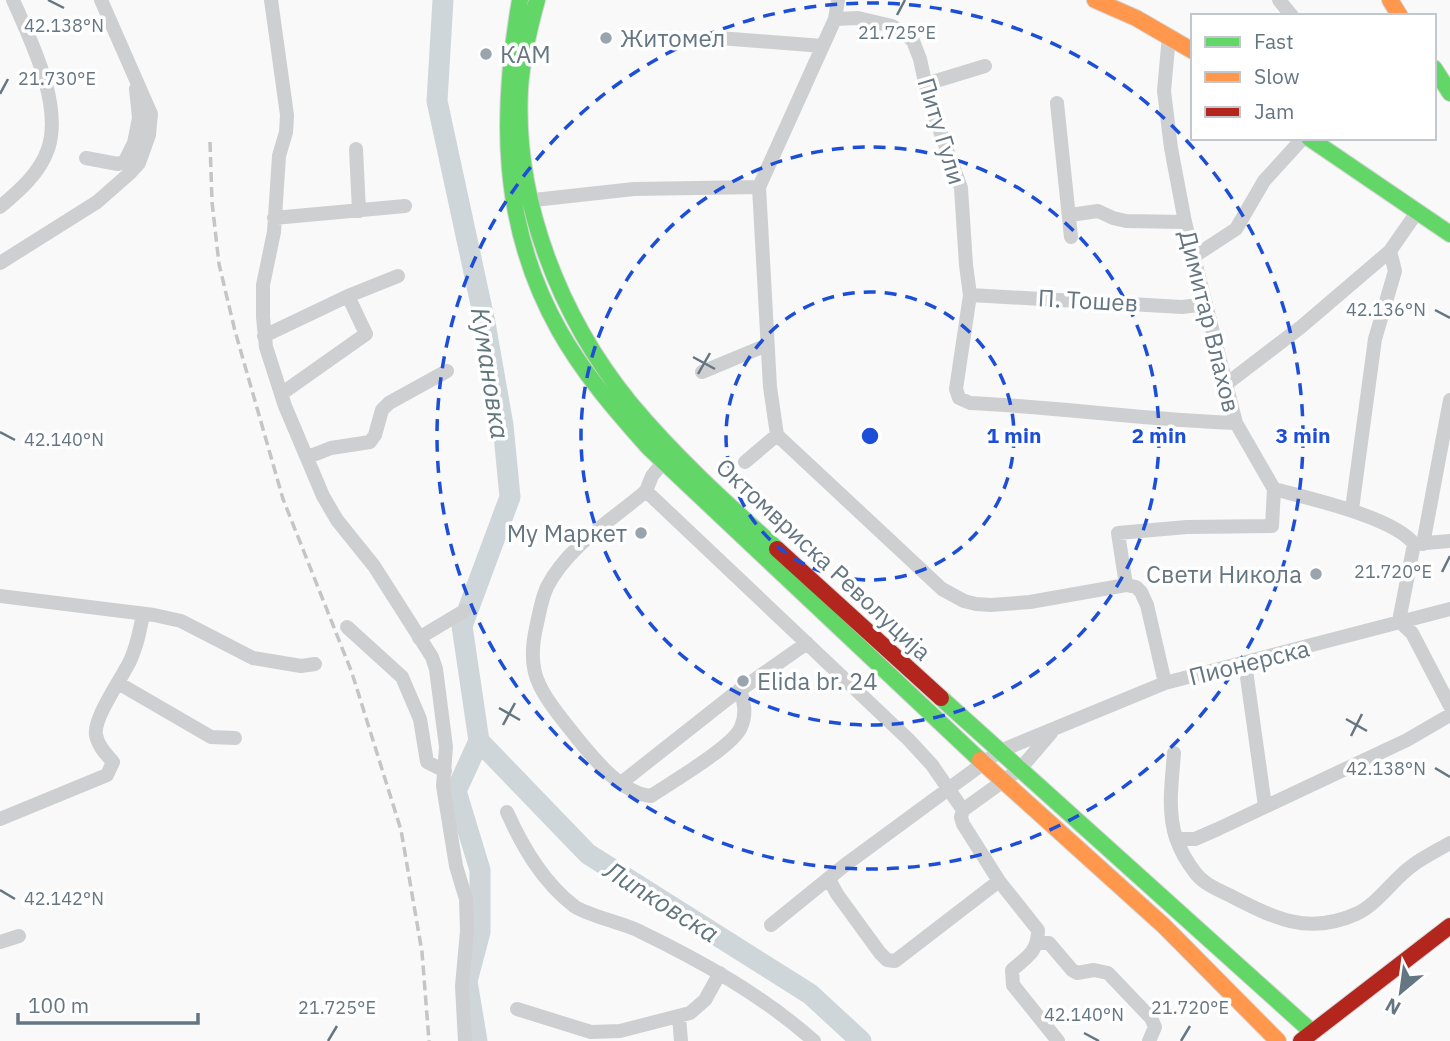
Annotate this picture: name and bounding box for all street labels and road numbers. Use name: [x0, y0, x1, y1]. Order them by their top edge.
street label: Питу Гули: [911, 74, 973, 188]
street label: Димитар Влахов: [1172, 227, 1248, 415]
street label: П. Тошев: [1037, 281, 1139, 319]
street label: Октомвриска Револуција: [710, 451, 939, 667]
street label: Пионерска: [1185, 632, 1313, 692]

